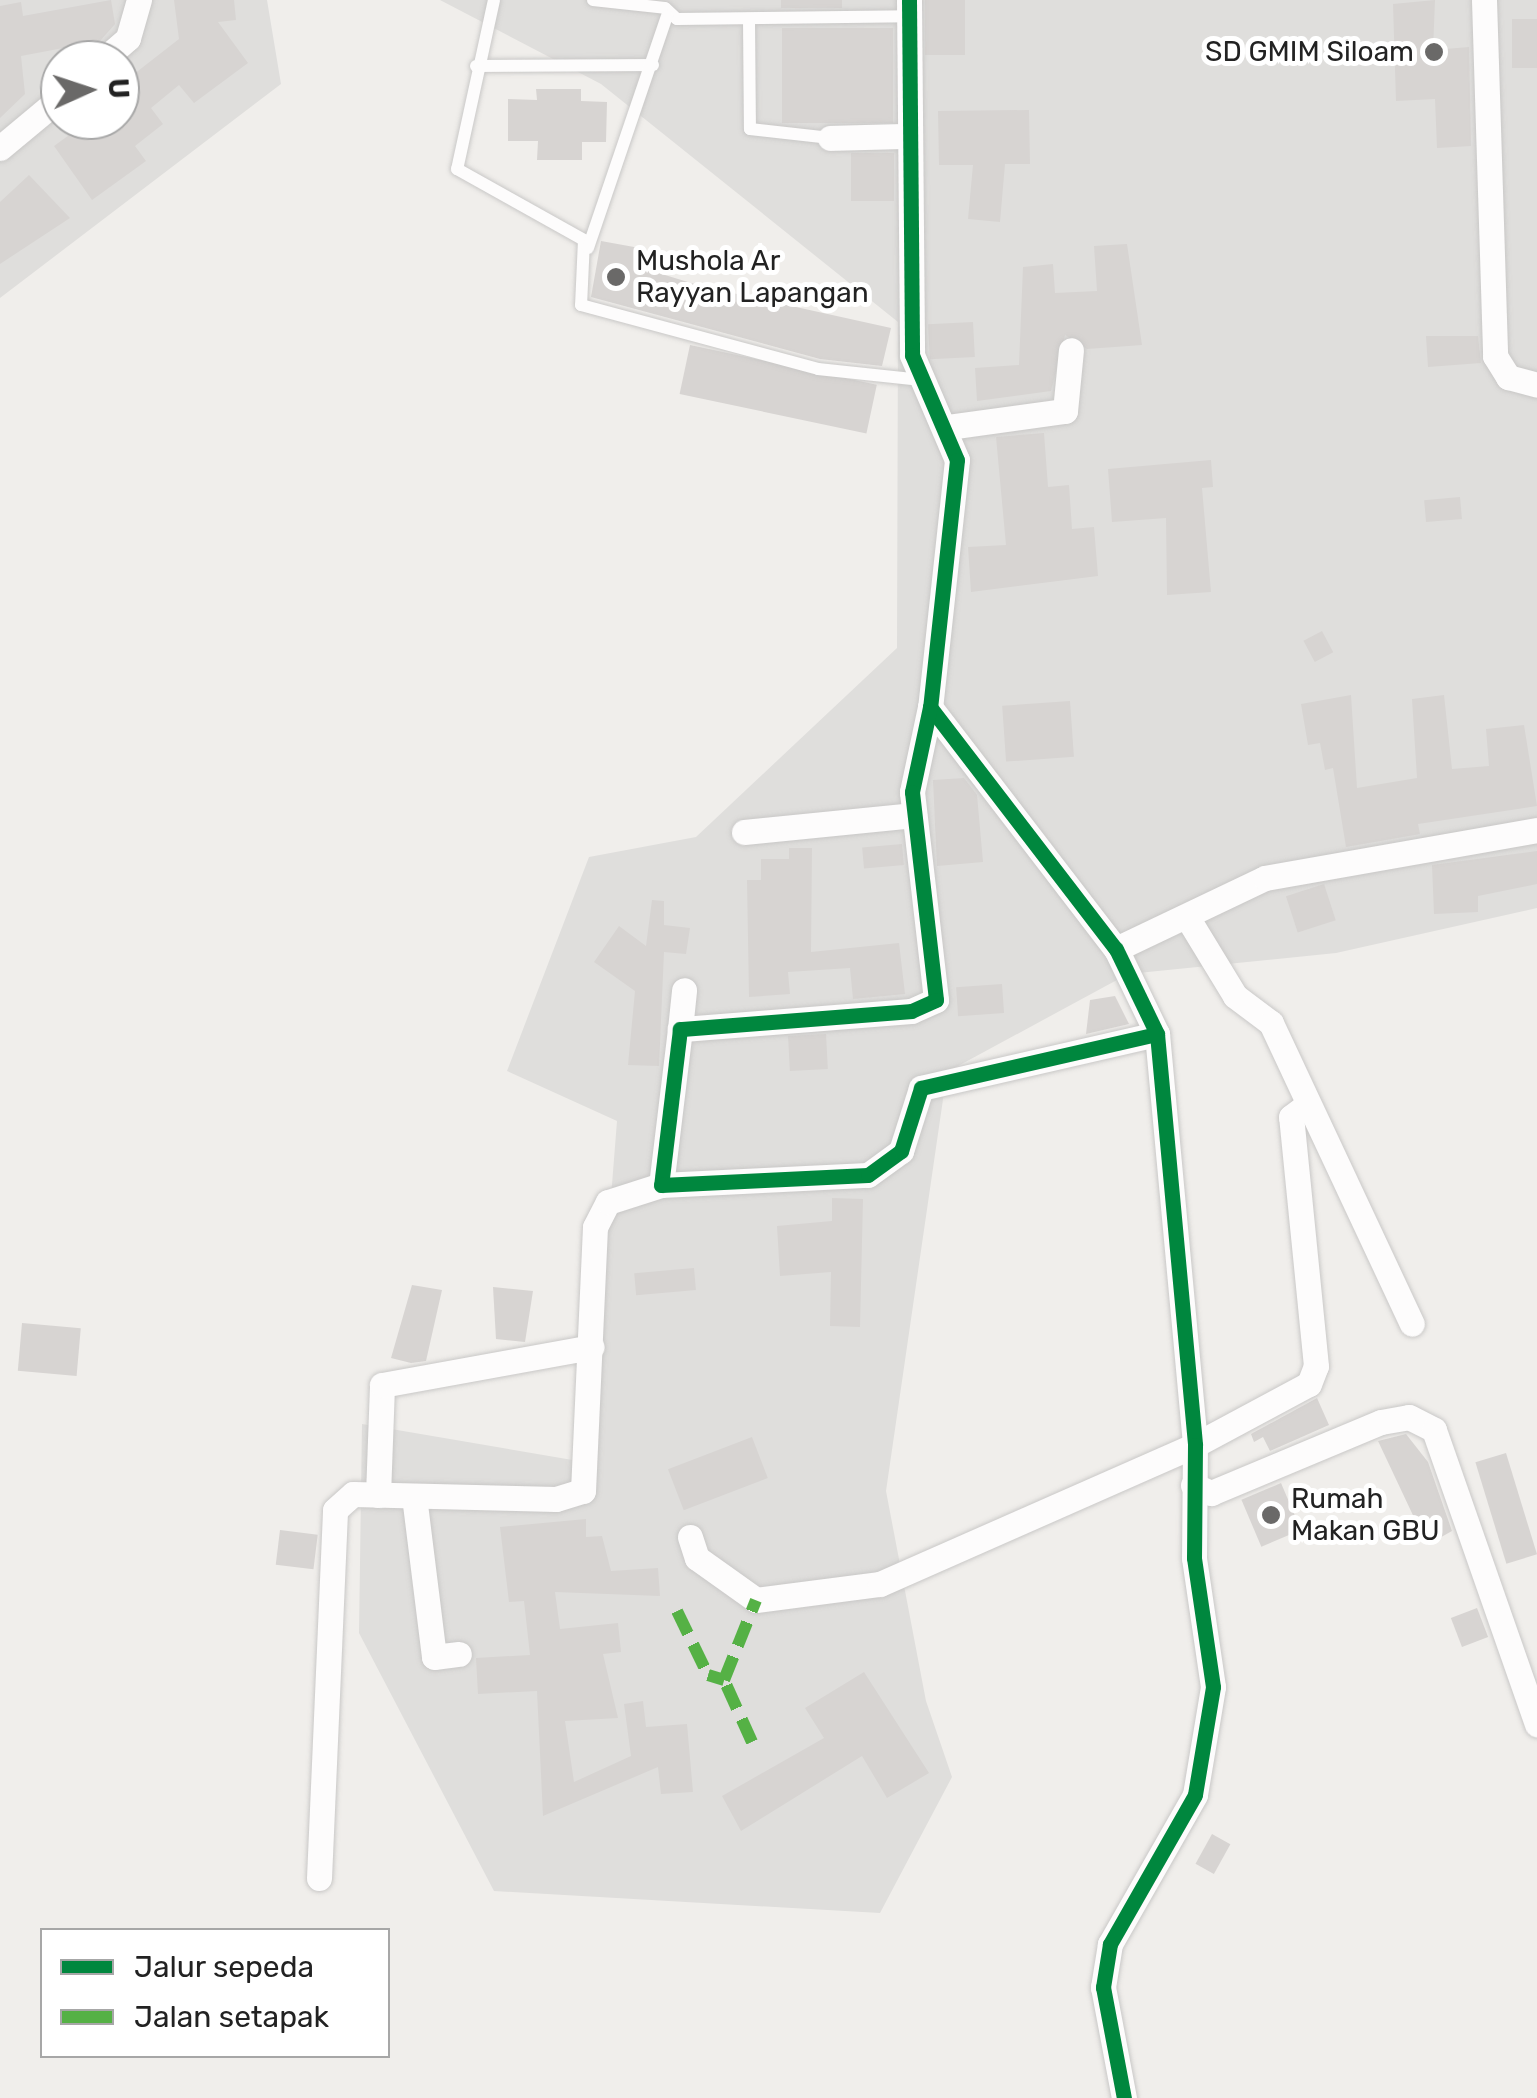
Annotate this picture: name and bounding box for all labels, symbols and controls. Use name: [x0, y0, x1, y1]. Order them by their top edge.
place label: SD GMIM Siloam: [1205, 35, 1414, 69]
north arrow: [40, 40, 140, 140]
marker: SD GMIM Siloam: [1423, 41, 1445, 63]
text: U: [101, 78, 135, 100]
place label: Mushola Ar Rayyan Lapangan: [636, 244, 869, 310]
marker: Mushola Ar Rayyan Lapangan: [605, 266, 627, 288]
place label: Rumah Makan GBU: [1291, 1482, 1440, 1548]
marker: Rumah Makan GBU: [1260, 1504, 1282, 1526]
legend: [40, 1928, 390, 2058]
text: Jalur sepeda: [134, 1949, 314, 1985]
text: Jalan setapak: [134, 1999, 329, 2035]

